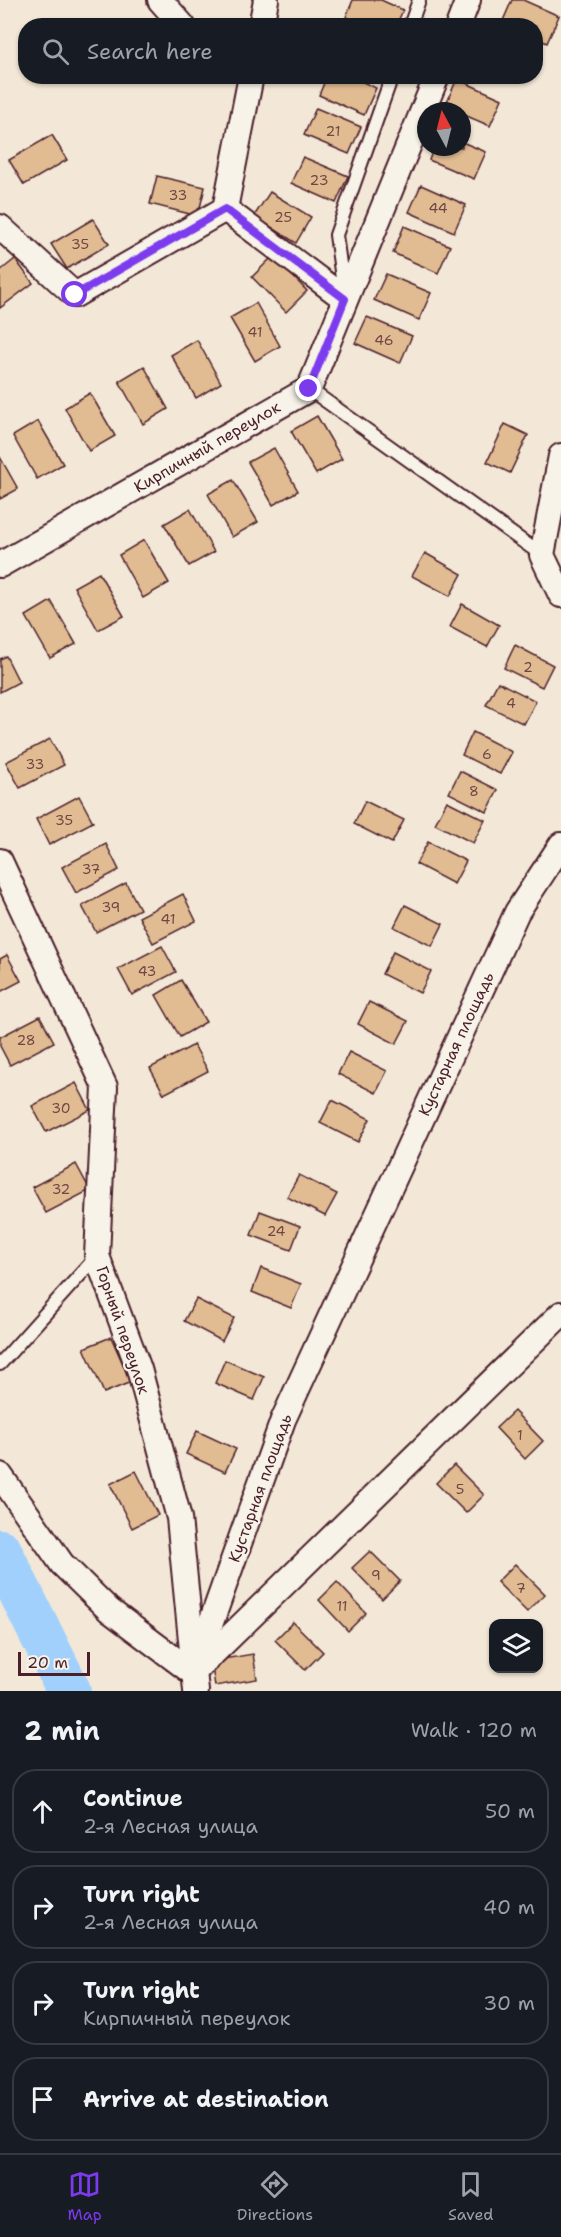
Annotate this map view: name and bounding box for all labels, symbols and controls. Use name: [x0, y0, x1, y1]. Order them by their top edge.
search box: [18, 18, 543, 84]
icon: search: [39, 35, 72, 68]
text: Search here: [87, 37, 213, 66]
north arrow: [417, 102, 471, 156]
house number: 21: [326, 122, 340, 140]
house number: 23: [310, 171, 328, 189]
house number: 33: [169, 186, 187, 204]
house number: 44: [428, 199, 448, 217]
house number: 25: [274, 208, 292, 226]
house number: 35: [71, 235, 89, 253]
route start: [61, 281, 87, 307]
house number: 41: [248, 323, 262, 341]
house number: 46: [374, 331, 394, 349]
route end: [295, 375, 321, 401]
street label: Кирпичный переулок: [130, 396, 285, 498]
house number: 2: [523, 658, 533, 676]
house number: 4: [506, 694, 516, 712]
house number: 6: [482, 745, 492, 763]
house number: 33: [26, 755, 44, 773]
house number: 8: [469, 782, 479, 800]
house number: 35: [55, 811, 73, 829]
house number: 37: [82, 860, 100, 878]
house number: 39: [102, 898, 120, 916]
house number: 41: [161, 910, 175, 928]
house number: 43: [138, 962, 156, 980]
street label: Кустарная площадь: [413, 969, 499, 1119]
house number: 28: [16, 1031, 36, 1049]
house number: 30: [51, 1099, 71, 1117]
house number: 32: [52, 1180, 70, 1198]
house number: 24: [267, 1222, 286, 1240]
street label: Горный переулок: [91, 1263, 155, 1397]
street label: Кустарная площадь: [223, 1411, 297, 1565]
house number: 1: [517, 1426, 523, 1444]
house number: 5: [456, 1480, 464, 1498]
house number: 9: [371, 1566, 381, 1584]
house number: 7: [516, 1579, 526, 1597]
house number: 11: [336, 1597, 348, 1615]
map controls: [489, 1619, 543, 1673]
button: layers: [489, 1619, 543, 1673]
scale bar: [18, 1649, 90, 1676]
text: 20 m: [27, 1652, 68, 1673]
text: 2 min: [24, 1713, 100, 1748]
text: Walk · 120 m: [411, 1717, 537, 1743]
text: Continue: [83, 1784, 183, 1813]
icon: ahead: [26, 1795, 59, 1828]
text: 50 m: [485, 1798, 535, 1824]
text: 2-я Лесная улица: [83, 1813, 258, 1839]
text: Turn right: [83, 1880, 200, 1909]
icon: right: [26, 1891, 59, 1924]
text: 40 m: [483, 1894, 535, 1920]
text: 2-я Лесная улица: [83, 1909, 258, 1935]
text: Turn right: [83, 1976, 200, 2005]
icon: right: [26, 1987, 59, 2020]
text: 30 m: [483, 1990, 535, 2016]
text: Кирпичный переулок: [83, 2005, 290, 2031]
icon: arrive: [26, 2083, 59, 2116]
text: Arrive at destination: [83, 2085, 329, 2114]
tab: Map: [68, 2168, 102, 2225]
tab: Directions: [237, 2168, 313, 2225]
tab: Saved: [448, 2168, 494, 2225]

